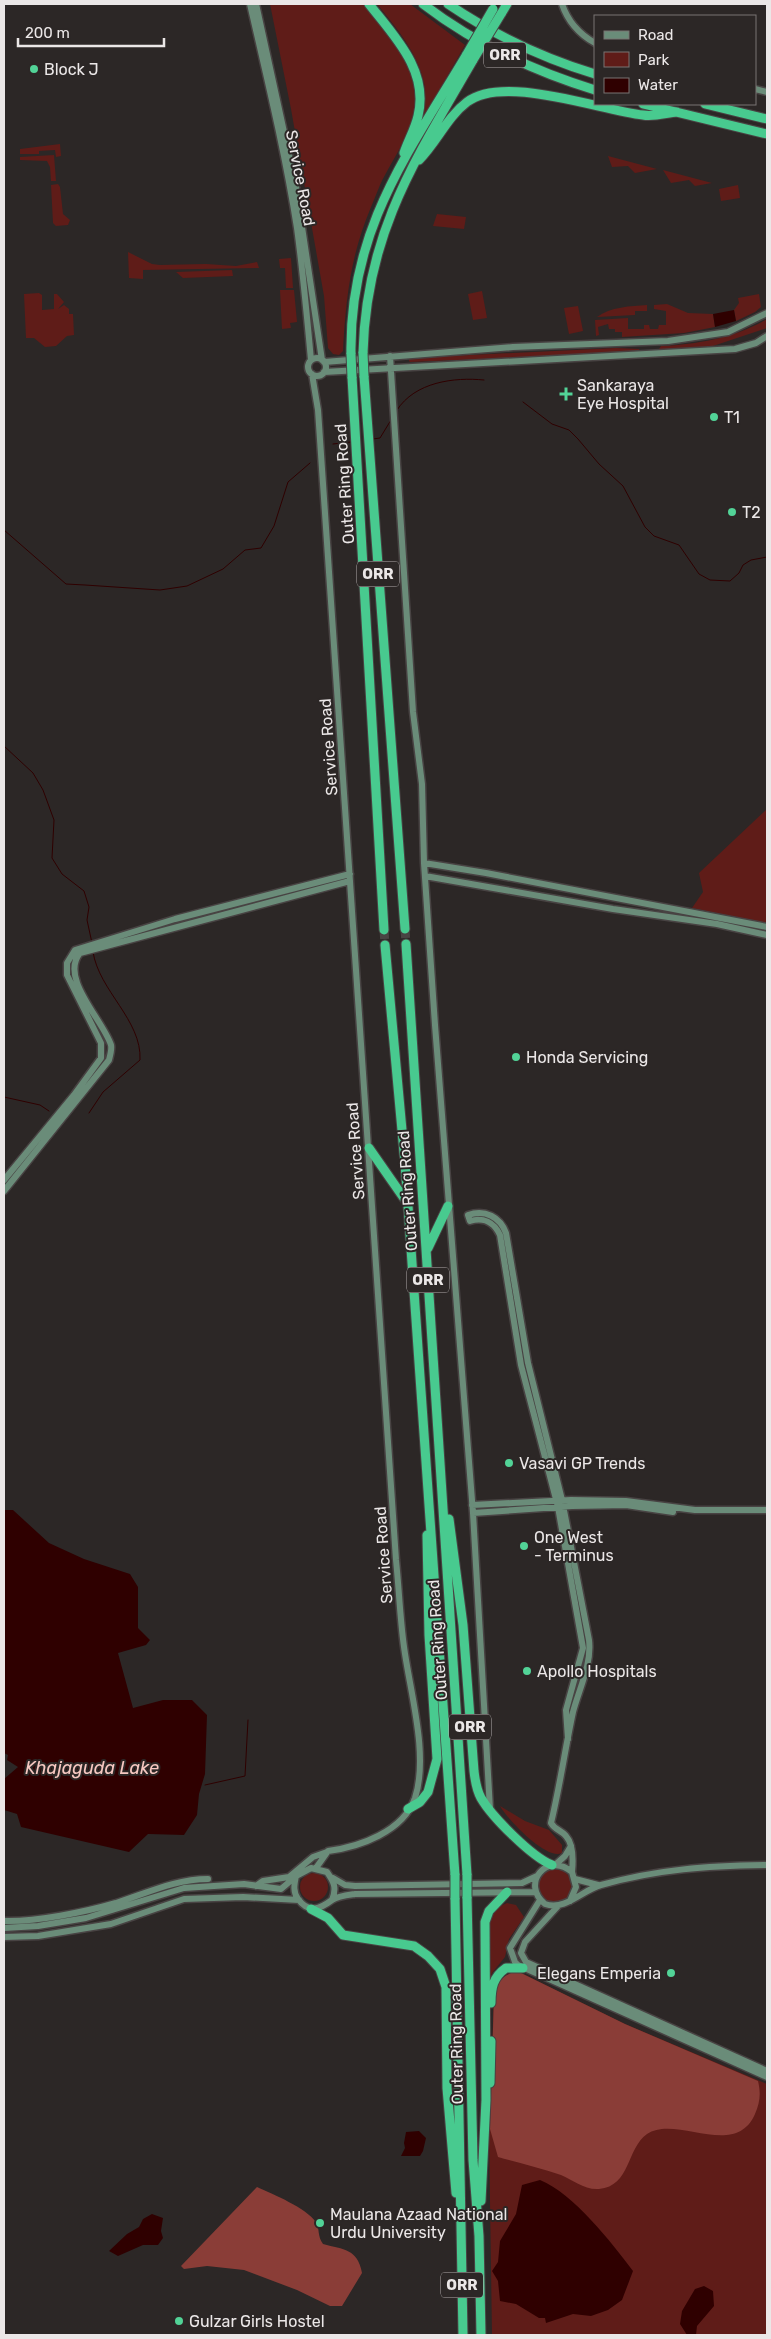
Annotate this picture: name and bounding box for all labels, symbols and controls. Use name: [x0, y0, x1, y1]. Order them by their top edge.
scale bar: [18, 15, 164, 47]
legend: [594, 15, 756, 105]
text: 200 m: [25, 24, 70, 42]
text: Road: [638, 26, 674, 44]
road number: ORR: [484, 42, 526, 68]
text: Park: [638, 51, 669, 69]
place label: Block J: [44, 60, 99, 79]
marker: Block J: [28, 63, 40, 75]
text: Water: [638, 76, 678, 94]
street label: Service Road: [282, 128, 319, 228]
place label: Sankaraya Eye Hospital: [577, 376, 669, 413]
marker: Sankaraya Eye Hospital: [559, 387, 573, 401]
place label: T1: [724, 408, 740, 427]
marker: T1: [708, 411, 720, 423]
street label: Outer Ring Road: [331, 423, 358, 545]
place label: T2: [742, 503, 761, 522]
marker: T2: [726, 506, 738, 518]
road number: ORR: [357, 562, 399, 586]
street label: Service Road: [316, 698, 341, 796]
place label: Honda Servicing: [526, 1048, 648, 1067]
marker: Honda Servicing: [510, 1051, 522, 1063]
street label: Service Road: [343, 1102, 368, 1200]
street label: Outer Ring Road: [394, 1130, 421, 1252]
road number: ORR: [407, 1268, 449, 1292]
place label: Vasavi GP Trends: [519, 1454, 645, 1473]
marker: Vasavi GP Trends: [503, 1457, 515, 1469]
street label: Service Road: [371, 1506, 396, 1604]
place label: One West - Terminus: [534, 1528, 614, 1565]
marker: One West - Terminus: [518, 1540, 530, 1552]
street label: Outer Ring Road: [424, 1579, 451, 1701]
place label: Apollo Hospitals: [537, 1662, 657, 1681]
marker: Apollo Hospitals: [521, 1665, 533, 1677]
road number: ORR: [449, 1714, 491, 1740]
water label: Khajaguda Lake: [25, 1757, 159, 1779]
place label: Elegans Emperia: [537, 1964, 661, 1983]
marker: Elegans Emperia: [665, 1967, 677, 1979]
street label: Outer Ring Road: [446, 1983, 467, 2105]
place label: Maulana Azaad National Urdu University: [330, 2205, 507, 2242]
marker: Maulana Azaad National Urdu University: [314, 2217, 326, 2229]
road number: ORR: [441, 2272, 483, 2298]
place label: Gulzar Girls Hostel: [189, 2312, 325, 2331]
marker: Gulzar Girls Hostel: [173, 2315, 185, 2327]

